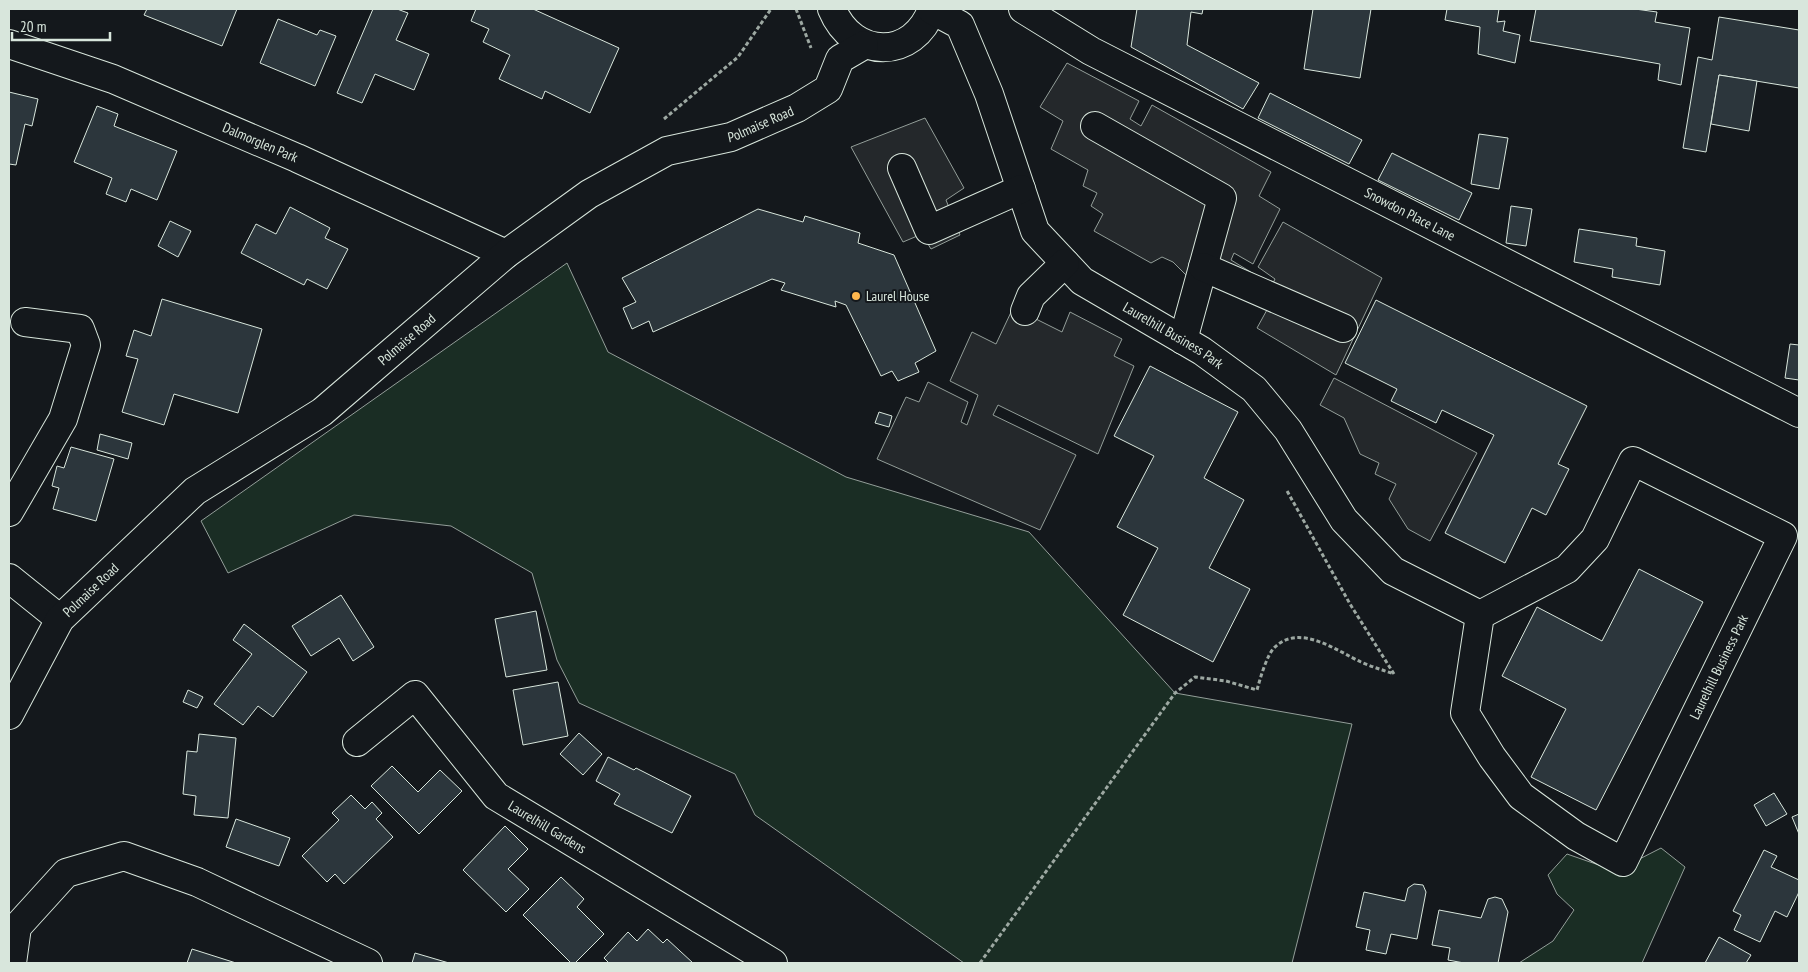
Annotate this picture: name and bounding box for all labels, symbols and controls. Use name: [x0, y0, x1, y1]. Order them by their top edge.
scale bar: [12, 10, 110, 42]
text: 20 m: [20, 17, 46, 36]
street label: Polmaise Road: [726, 102, 796, 146]
street label: Dalmorglen Park: [220, 118, 301, 167]
street label: Snowdon Place Lane: [1361, 183, 1458, 245]
place label: Laurel House: [866, 287, 929, 305]
marker: Laurel House: [850, 290, 862, 302]
street label: Laurelhill Business Park: [1120, 298, 1228, 373]
street label: Polmaise Road: [374, 309, 439, 369]
street label: Polmaise Road: [59, 559, 122, 621]
street label: Laurelhill Business Park: [1685, 611, 1752, 722]
street label: Laurelhill Gardens: [505, 796, 590, 857]

